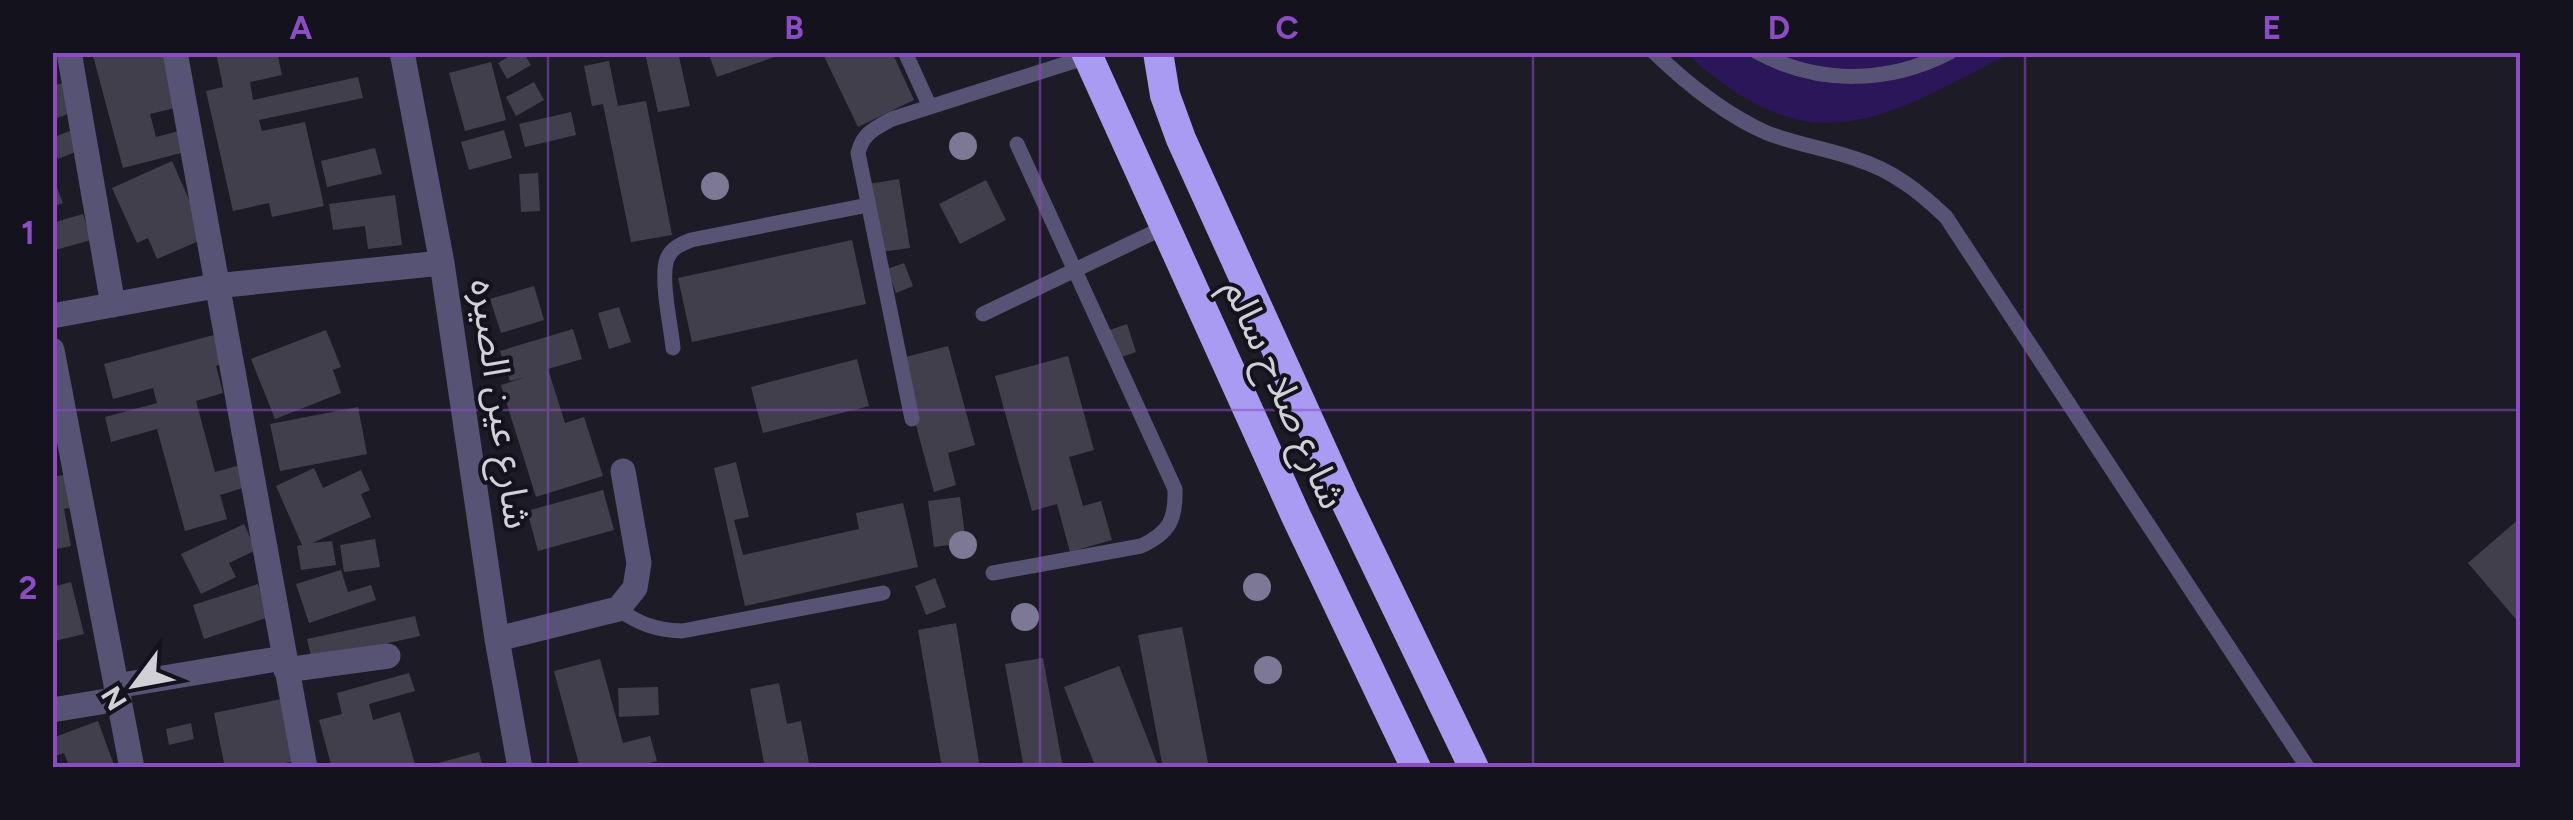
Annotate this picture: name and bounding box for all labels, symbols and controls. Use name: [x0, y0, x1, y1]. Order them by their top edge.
text: A: [290, 9, 313, 47]
text: B: [784, 9, 804, 47]
text: C: [1275, 9, 1299, 47]
text: D: [1768, 9, 1790, 47]
text: E: [2263, 9, 2281, 47]
text: 1: [21, 214, 35, 252]
street label: شارع صلاح سالم: [1208, 272, 1356, 518]
street label: شارع عين الصيره: [456, 276, 541, 533]
text: 2: [19, 569, 37, 607]
north arrow: [85, 635, 185, 735]
text: N: [94, 680, 134, 716]

